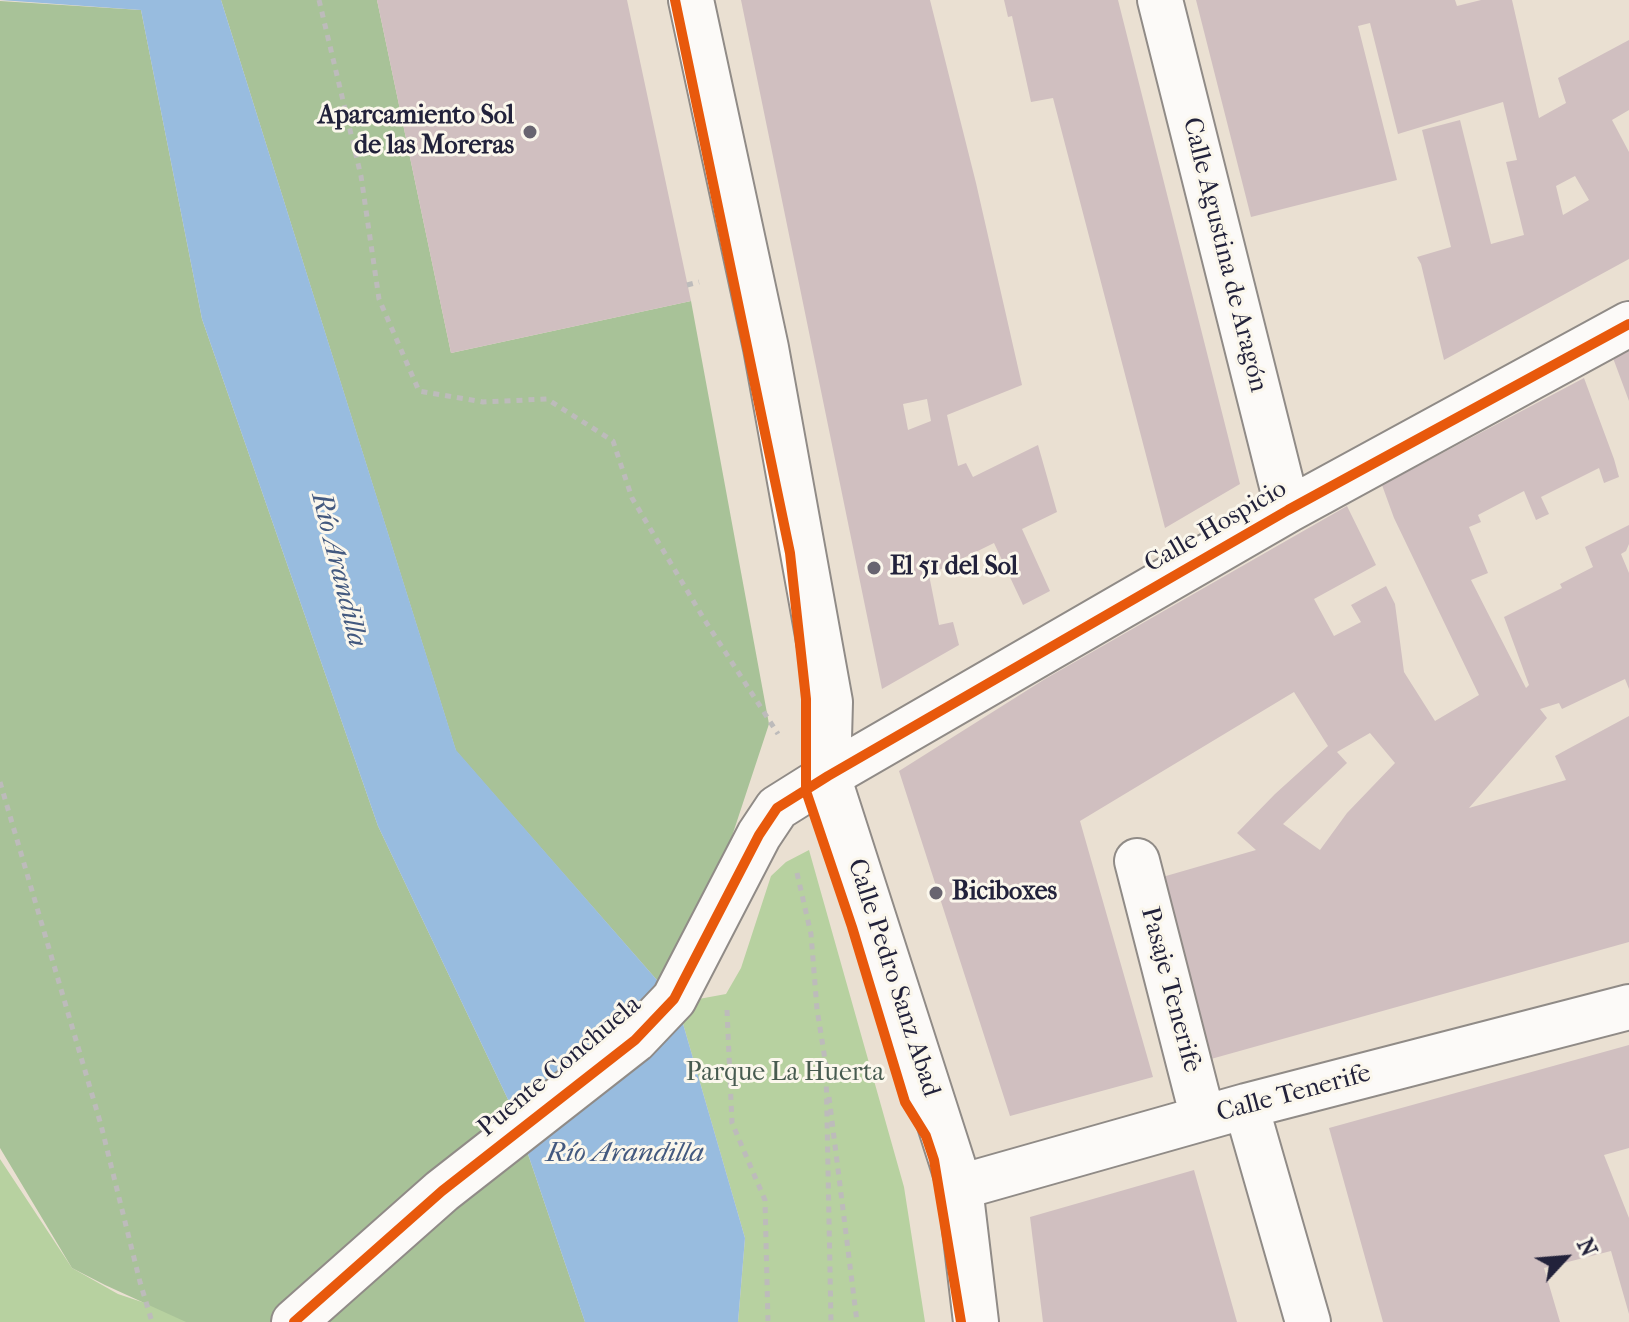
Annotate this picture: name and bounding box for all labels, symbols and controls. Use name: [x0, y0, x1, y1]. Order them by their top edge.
place label: Aparcamiento Sol de las Moreras: [318, 101, 514, 162]
street label: Calle Agustina de Aragón: [1175, 115, 1273, 395]
marker: Aparcamiento Sol de las Moreras: [521, 123, 539, 141]
street label: Calle Hospicio: [1139, 474, 1293, 580]
water label: Río Arandilla: [303, 489, 373, 651]
place label: El 51 del Sol: [890, 552, 1018, 584]
marker: El 51 del Sol: [865, 559, 883, 577]
street label: Calle Pedro Sanz Abad: [840, 855, 946, 1101]
place label: Biciboxes: [952, 877, 1057, 909]
marker: Biciboxes: [927, 884, 945, 902]
street label: Pasaje Tenerife: [1133, 904, 1207, 1076]
street label: Puente Conchuela: [472, 990, 648, 1144]
park label: Parque La Huerta: [686, 1058, 884, 1090]
street label: Calle Tenerife: [1214, 1058, 1374, 1130]
water label: Río Arandilla: [546, 1137, 704, 1171]
north arrow: [1525, 1218, 1605, 1298]
text: N: [1571, 1234, 1602, 1261]

